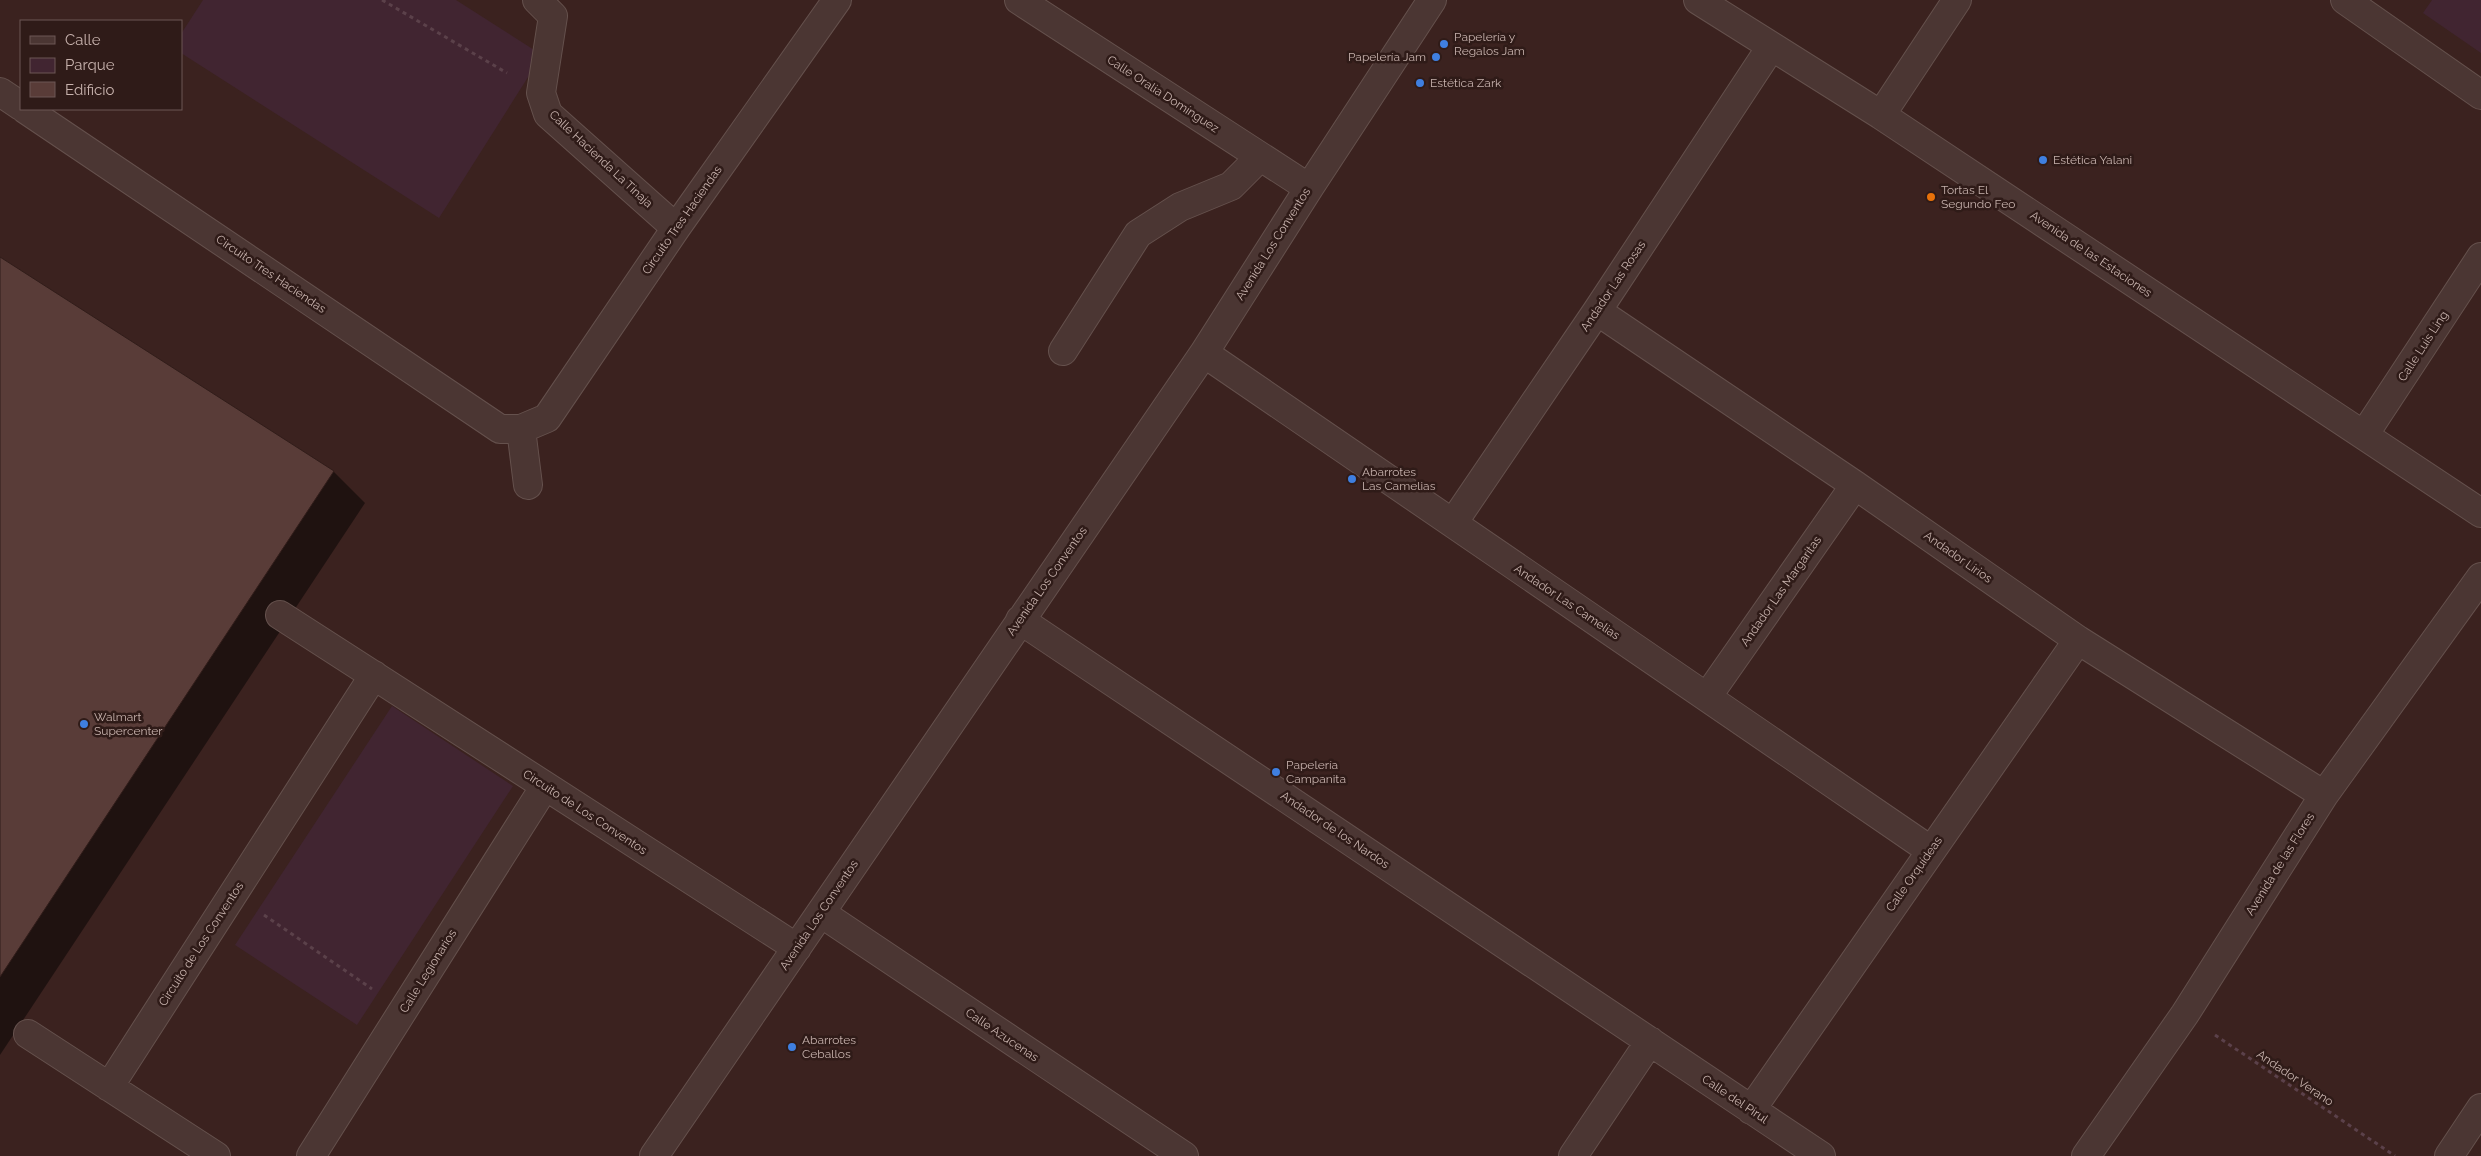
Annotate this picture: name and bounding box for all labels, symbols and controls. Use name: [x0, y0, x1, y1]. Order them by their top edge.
legend: [20, 20, 182, 110]
place label: Papelería y Regalos Jam: [1454, 30, 1525, 58]
text: Calle: [65, 31, 101, 49]
marker: Papelería y Regalos Jam: [1438, 38, 1450, 50]
place label: Papelería Jam: [1348, 50, 1426, 64]
marker: Papelería Jam: [1430, 51, 1442, 63]
street label: Calle Oralia Domínguez: [1105, 53, 1222, 135]
text: Parque: [65, 56, 115, 74]
place label: Estética Zark: [1430, 76, 1502, 90]
marker: Estética Zark: [1414, 77, 1426, 89]
text: Edificio: [65, 81, 115, 99]
street label: Calle Hacienda La Tinaja: [546, 107, 656, 211]
place label: Estética Yalani: [2053, 153, 2132, 167]
marker: Estética Yalani: [2037, 154, 2049, 166]
street label: Circuito Tres Haciendas: [639, 163, 725, 277]
place label: Tortas El Segundo Feo: [1941, 183, 2015, 211]
street label: Avenida Los Conventos: [1233, 185, 1313, 303]
marker: Tortas El Segundo Feo: [1925, 191, 1937, 203]
street label: Avenida de las Estaciones: [2028, 208, 2155, 300]
street label: Circuito Tres Haciendas: [213, 232, 329, 316]
street label: Andador Las Rosas: [1578, 238, 1649, 334]
street label: Calle Luis Ling: [2395, 308, 2451, 384]
place label: Abarrotes Las Camelias: [1362, 465, 1436, 493]
marker: Abarrotes Las Camelias: [1346, 473, 1358, 485]
street label: Avenida Los Conventos: [1004, 524, 1090, 638]
street label: Andador Lirios: [1921, 528, 1995, 586]
street label: Andador Las Margaritas: [1738, 533, 1825, 649]
street label: Andador Las Camelias: [1512, 561, 1623, 643]
place label: Walmart Supercenter: [94, 710, 163, 738]
marker: Walmart Supercenter: [78, 718, 90, 730]
place label: Papelería Campanita: [1286, 758, 1346, 786]
marker: Papelería Campanita: [1270, 766, 1282, 778]
street label: Circuito de Los Conventos: [520, 767, 650, 857]
street label: Andador de los Nardos: [1278, 788, 1392, 872]
street label: Avenida de las Flores: [2243, 810, 2317, 918]
street label: Calle Orquídeas: [1883, 834, 1945, 914]
street label: Avenida Los Conventos: [777, 857, 861, 973]
street label: Circuito de Los Conventos: [156, 879, 246, 1009]
street label: Calle Legionarios: [397, 927, 459, 1015]
street label: Calle Azucenas: [963, 1005, 1041, 1065]
place label: Abarrotes Ceballos: [802, 1033, 856, 1061]
marker: Abarrotes Ceballos: [786, 1041, 798, 1053]
street label: Andador Verano: [2254, 1047, 2336, 1109]
street label: Calle del Pirul: [1699, 1072, 1771, 1127]

